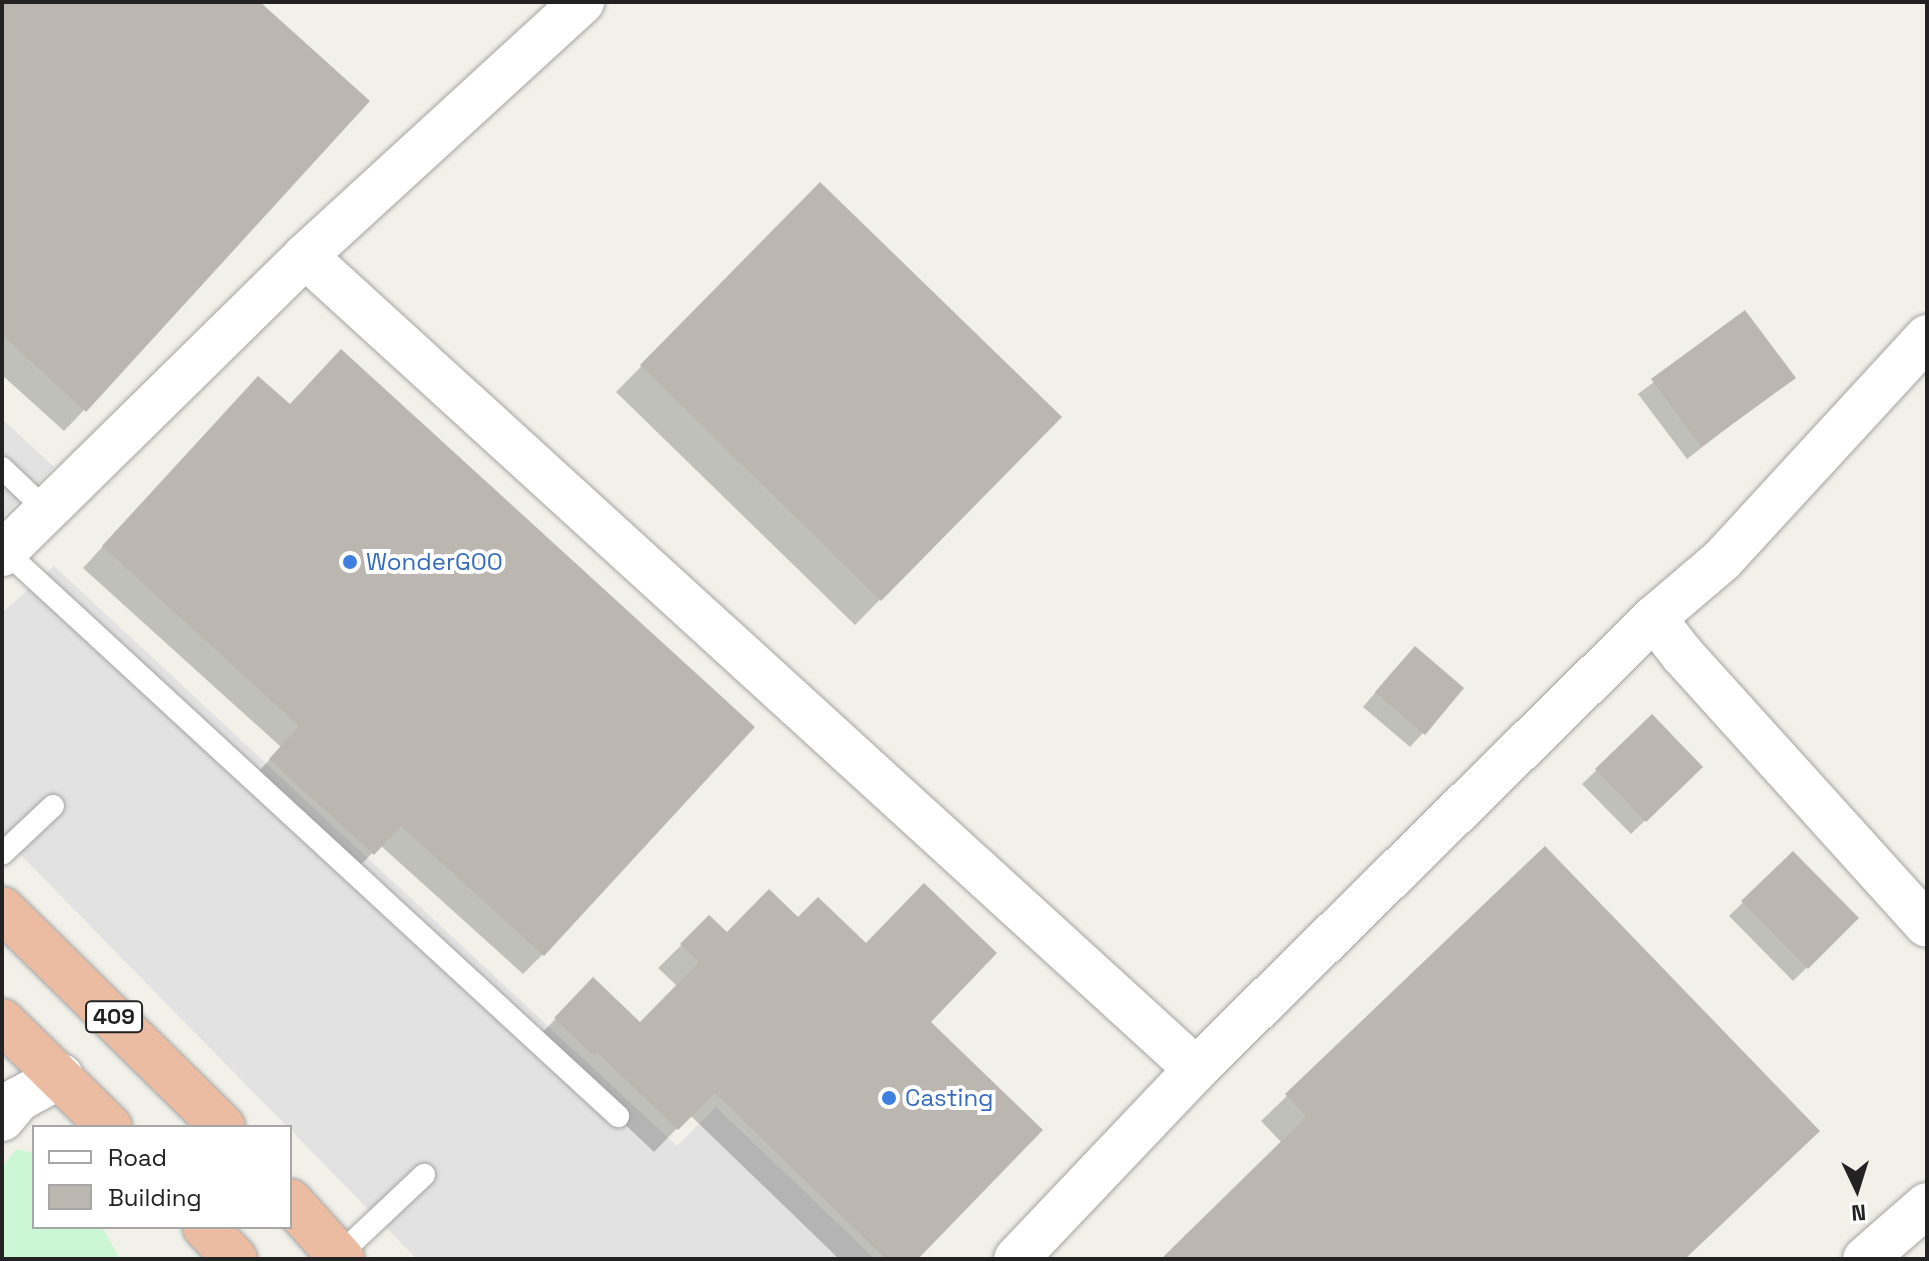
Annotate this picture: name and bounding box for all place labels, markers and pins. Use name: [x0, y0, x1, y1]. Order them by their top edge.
place label: WonderGOO: [366, 548, 503, 576]
marker: WonderGOO: [341, 553, 359, 571]
place label: Casting: [905, 1084, 994, 1112]
marker: Casting: [880, 1089, 898, 1107]

